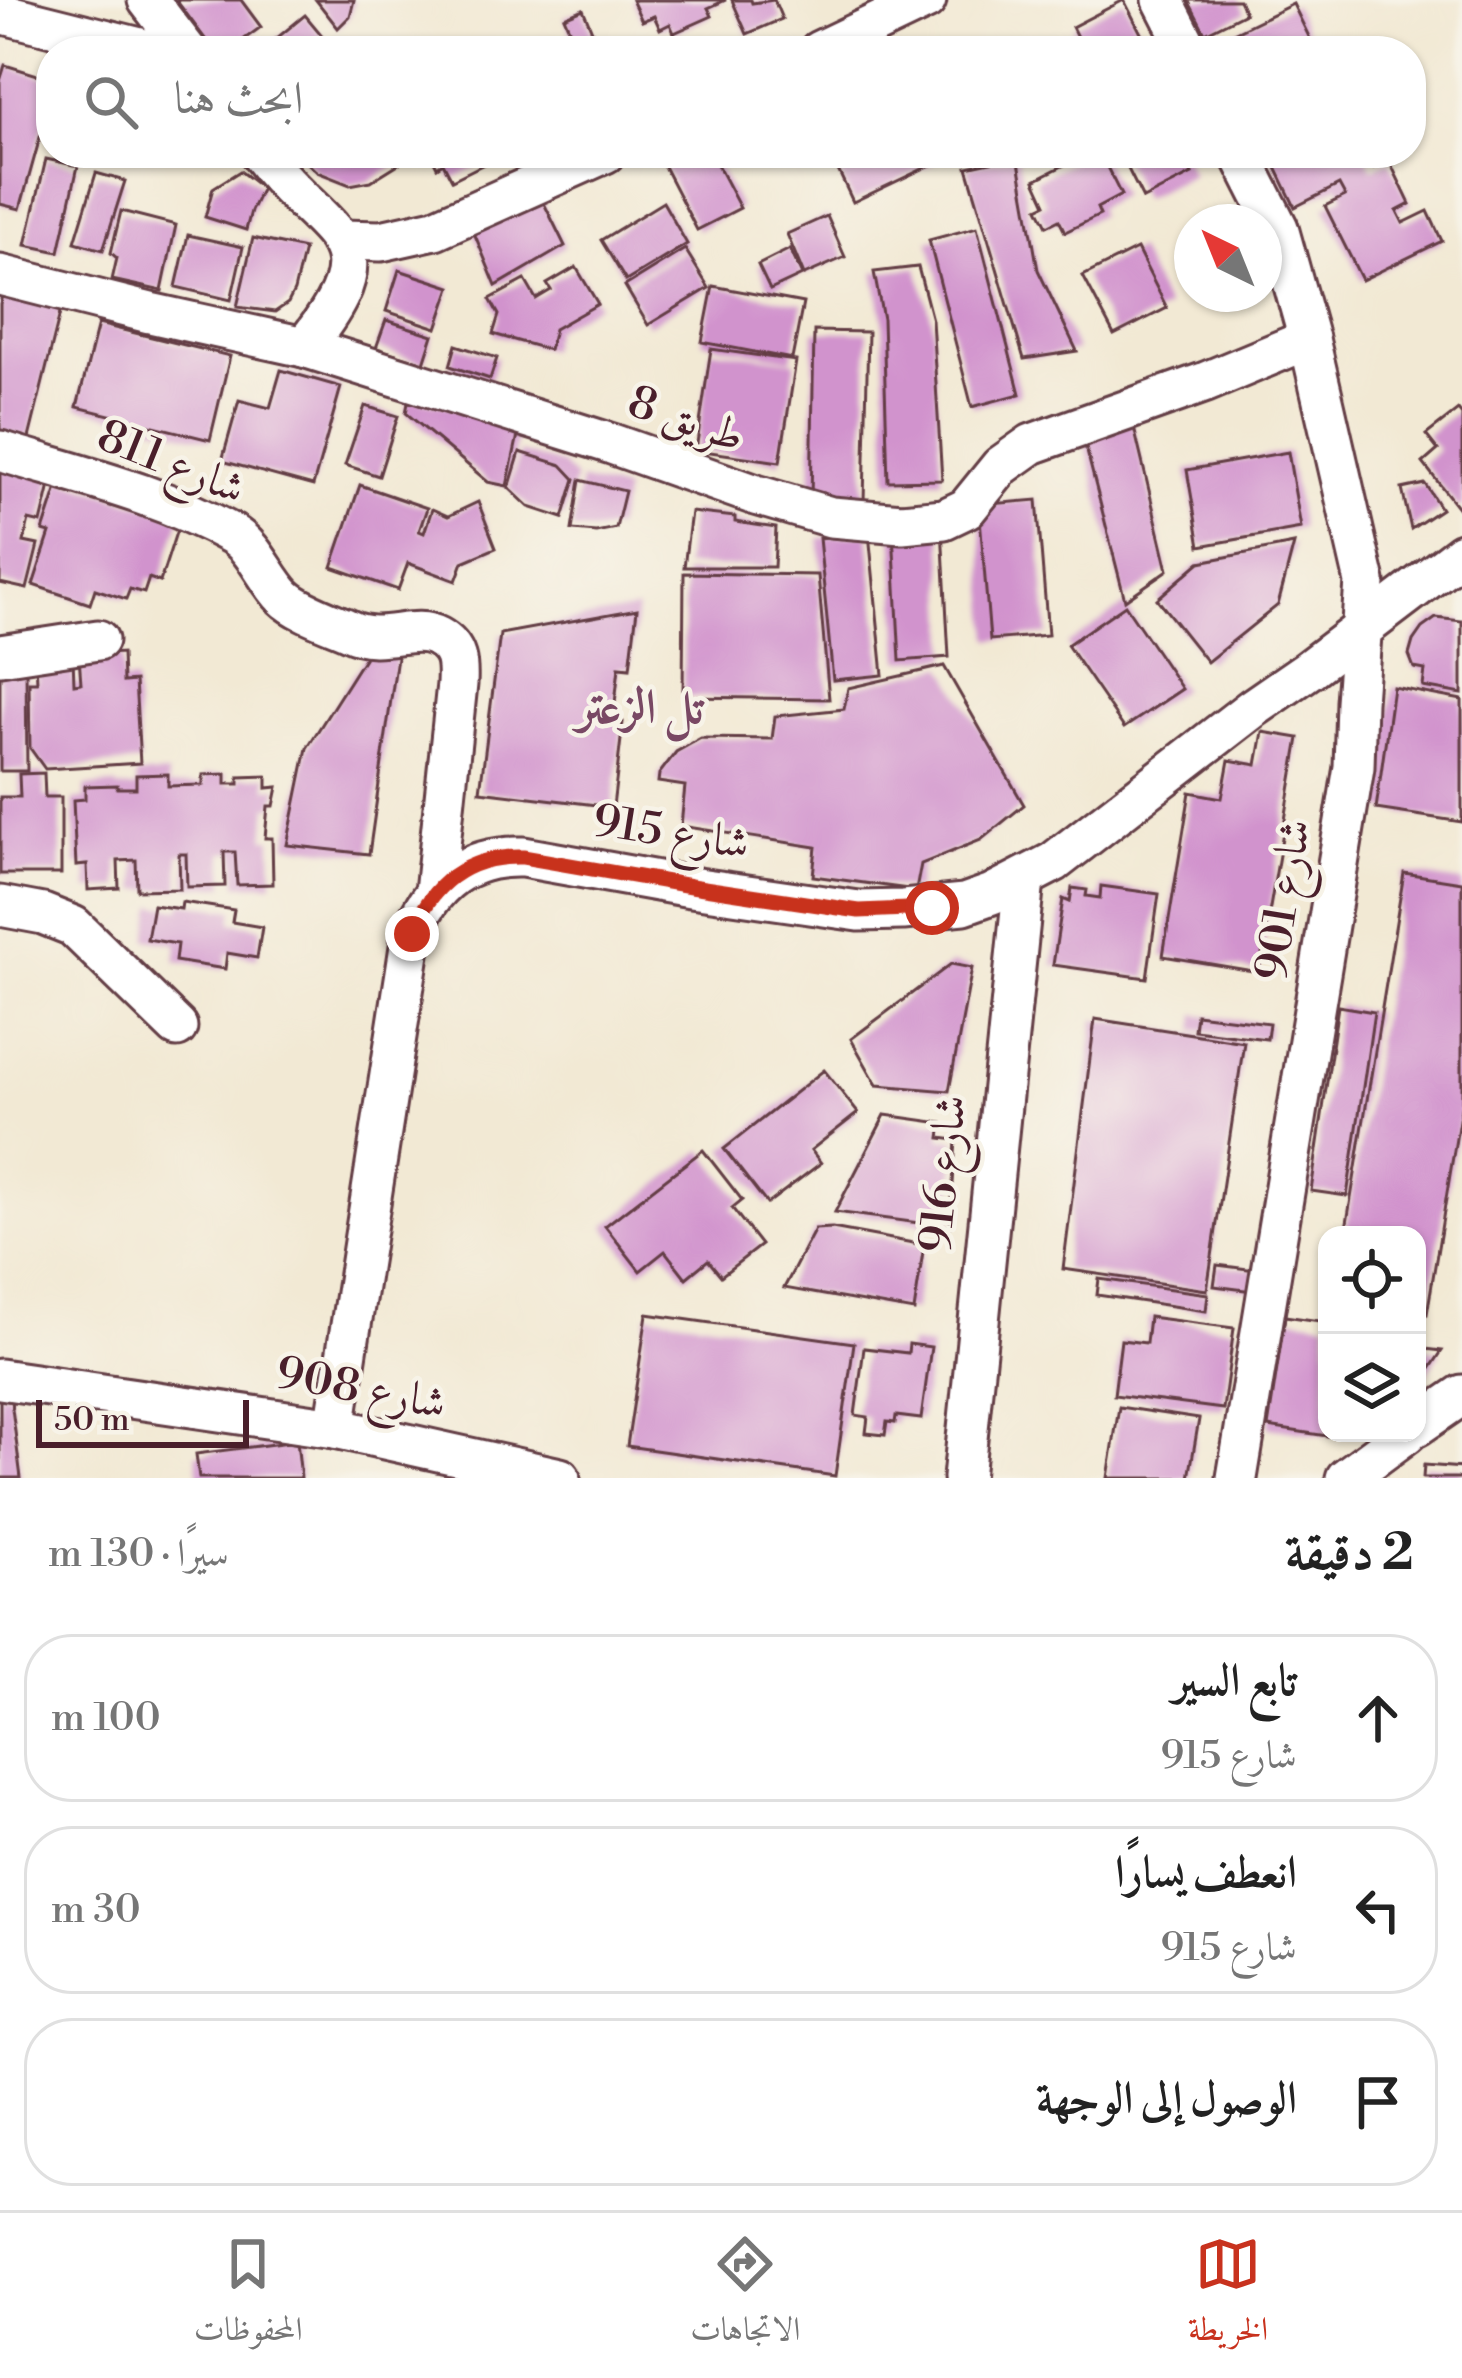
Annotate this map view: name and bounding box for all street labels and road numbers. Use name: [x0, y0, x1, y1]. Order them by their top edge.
street label: طريق 8: [620, 374, 752, 466]
street label: شارع 811: [86, 408, 253, 525]
street label: شارع 915: [588, 793, 753, 880]
street label: شارع 901: [1243, 815, 1332, 986]
street label: شارع 916: [907, 1092, 988, 1256]
street label: شارع 908: [270, 1345, 451, 1440]

